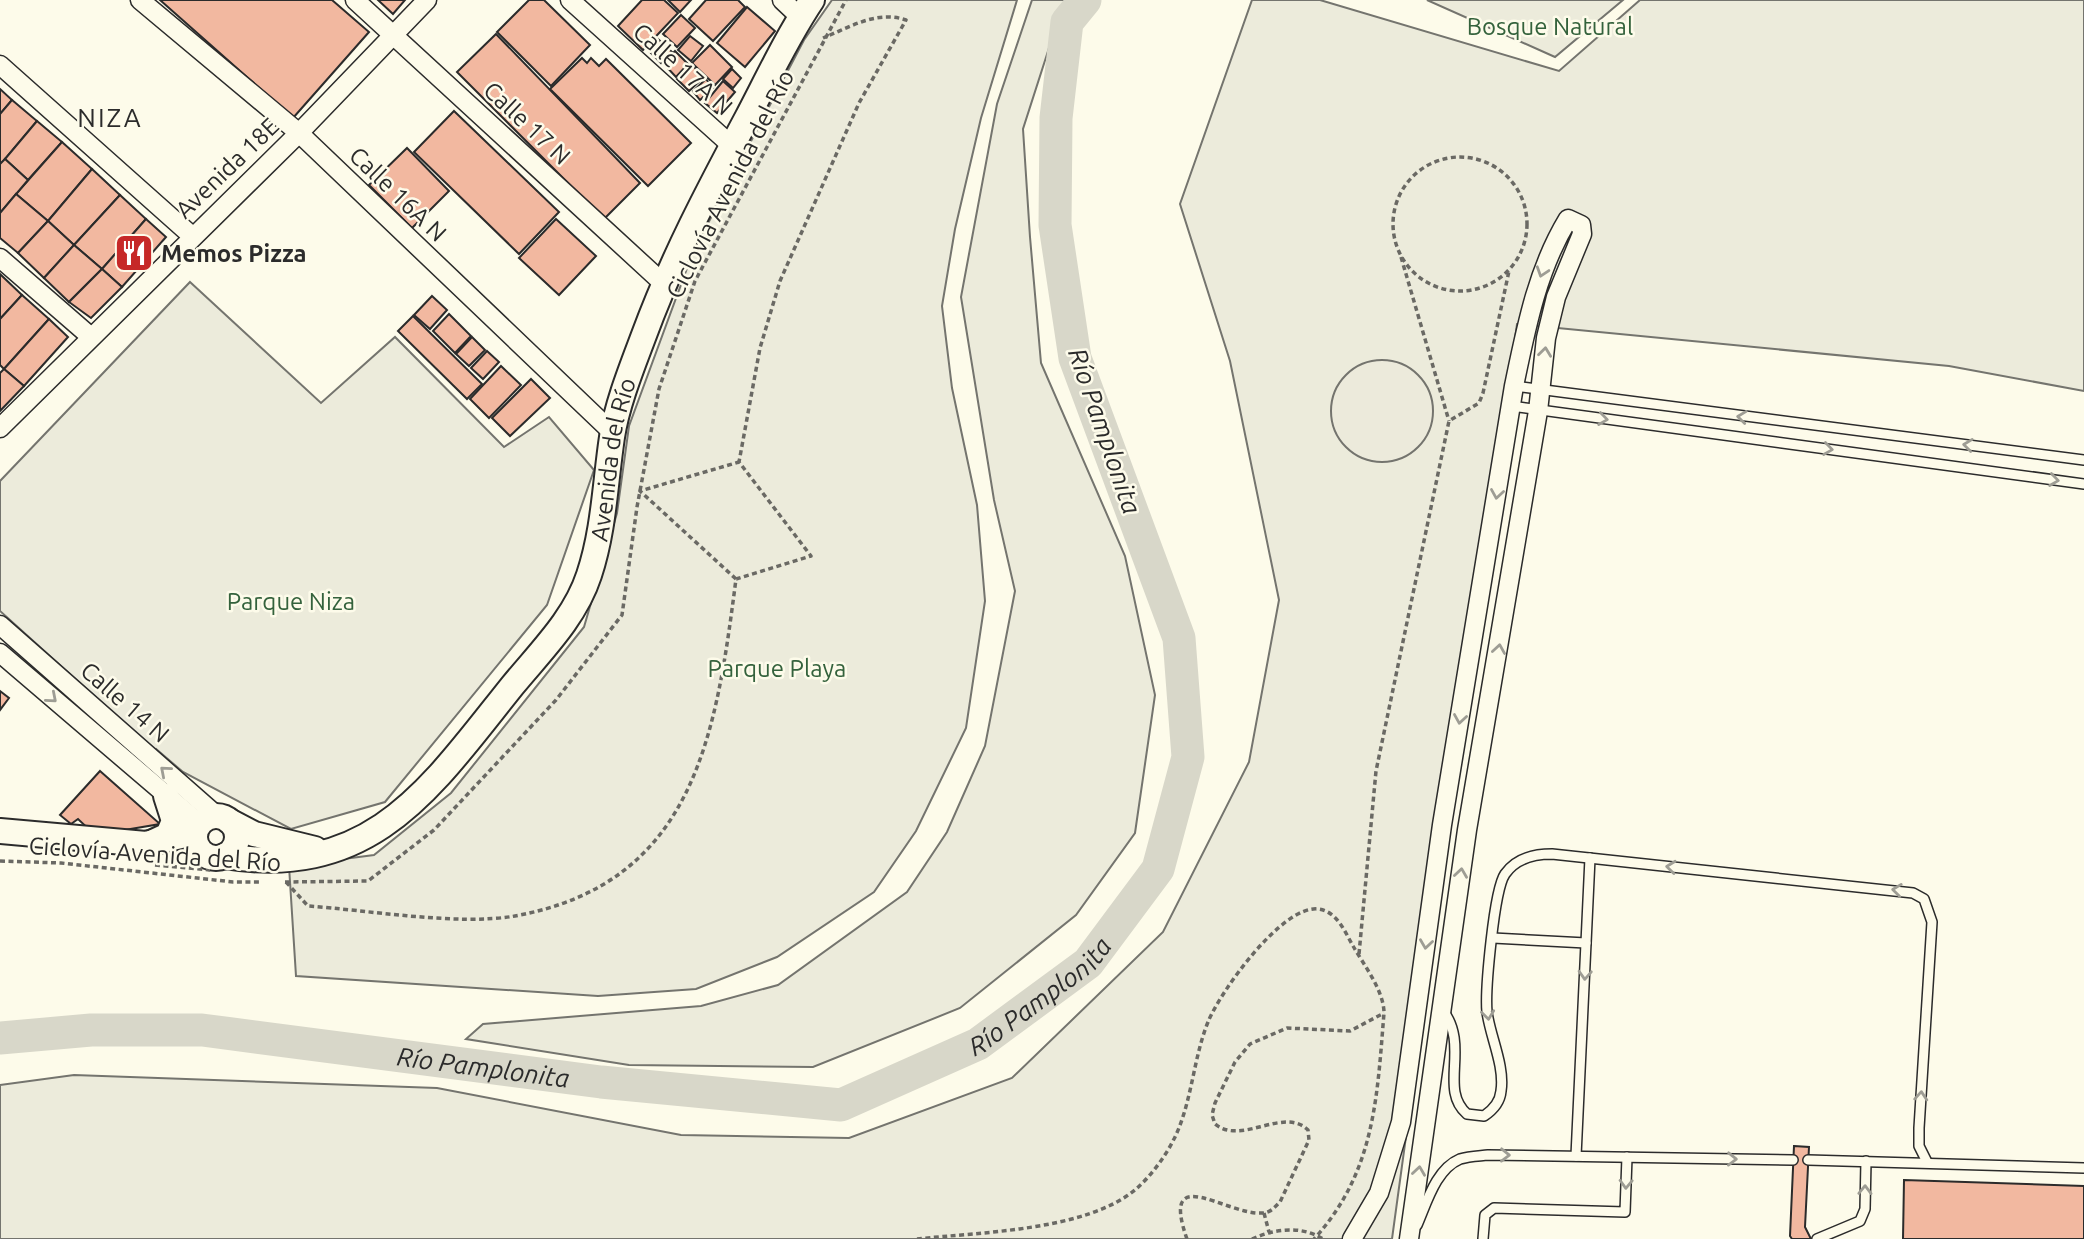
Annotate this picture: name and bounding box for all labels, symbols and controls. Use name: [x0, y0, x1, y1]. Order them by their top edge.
park label: Bosque Natural: [1467, 13, 1633, 40]
street label: Calle 17A N: [628, 18, 738, 120]
street label: Ciclovía Avenida del Río: [661, 65, 799, 303]
street label: Calle 17 N: [478, 76, 576, 170]
district label: NIZA: [77, 103, 143, 132]
street label: Avenida 18E: [170, 112, 284, 224]
street label: Calle 16A N: [344, 141, 452, 247]
restaurant icon: Memos Pizza: [113, 232, 155, 274]
place label: Memos Pizza: [161, 240, 306, 267]
one-way arrow: [1536, 265, 1550, 277]
water label: Río Pamplonita: [1063, 344, 1147, 518]
one-way arrow: [1537, 346, 1552, 358]
street label: Avenida del Río: [585, 374, 641, 543]
one-way arrow: [1736, 410, 1748, 425]
one-way arrow: [1597, 412, 1609, 427]
one-way arrow: [1962, 438, 1974, 453]
one-way arrow: [1822, 442, 1834, 457]
one-way arrow: [2048, 472, 2060, 487]
one-way arrow: [1490, 489, 1505, 500]
park label: Parque Niza: [227, 588, 355, 615]
one-way arrow: [1491, 643, 1506, 655]
park label: Parque Playa: [708, 655, 846, 682]
street label: Calle 14 N: [75, 656, 175, 748]
one-way arrow: [44, 689, 57, 702]
one-way arrow: [1453, 713, 1468, 725]
one-way arrow: [161, 767, 174, 779]
street label: Ciclovía Avenida del Río: [28, 832, 282, 876]
one-way arrow: [1665, 859, 1677, 874]
one-way arrow: [1453, 868, 1468, 879]
one-way arrow: [1891, 883, 1903, 898]
water label: Río Pamplonita: [964, 932, 1117, 1061]
one-way arrow: [1418, 938, 1433, 950]
one-way arrow: [1577, 970, 1592, 981]
one-way arrow: [1481, 1009, 1496, 1021]
water label: Río Pamplonita: [395, 1041, 571, 1092]
one-way arrow: [1913, 1090, 1928, 1101]
one-way arrow: [1500, 1147, 1510, 1163]
one-way arrow: [1727, 1151, 1738, 1166]
one-way arrow: [1411, 1166, 1426, 1177]
one-way arrow: [1619, 1179, 1634, 1190]
one-way arrow: [1858, 1185, 1873, 1196]

